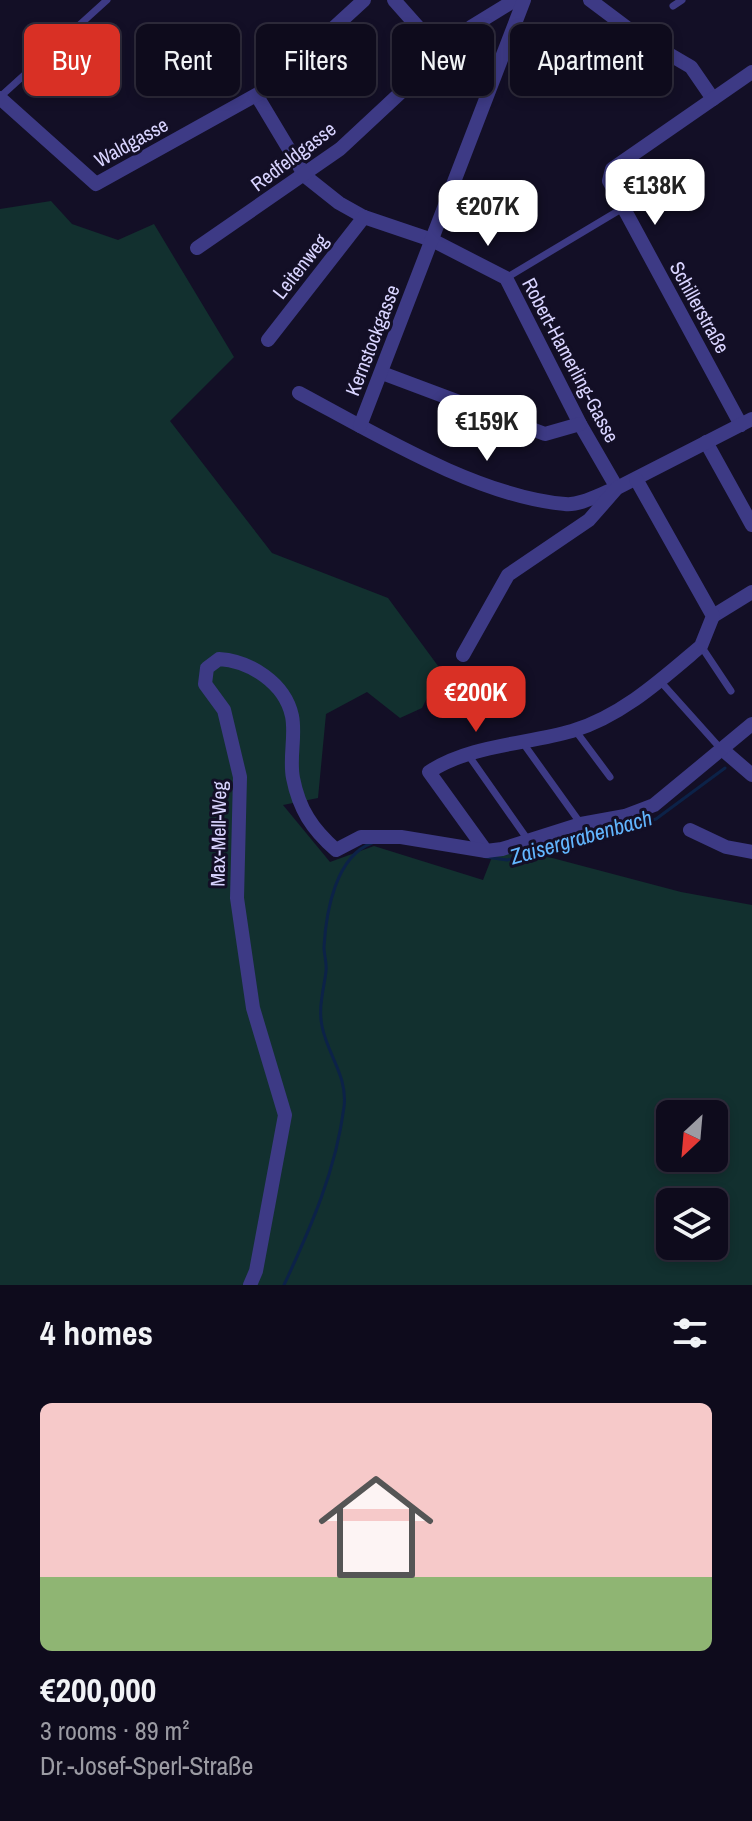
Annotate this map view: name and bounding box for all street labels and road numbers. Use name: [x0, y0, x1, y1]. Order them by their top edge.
street label: Waldgasse: [89, 111, 173, 173]
street label: Redfeldgasse: [245, 115, 341, 197]
street label: Leitenweg: [266, 228, 334, 304]
street label: Schillerstraße: [664, 256, 736, 358]
street label: Robert-Hamerling-Gasse: [516, 273, 626, 447]
street label: Kernstockgasse: [338, 281, 406, 399]
street label: Max-Mell-Weg: [204, 781, 232, 887]

